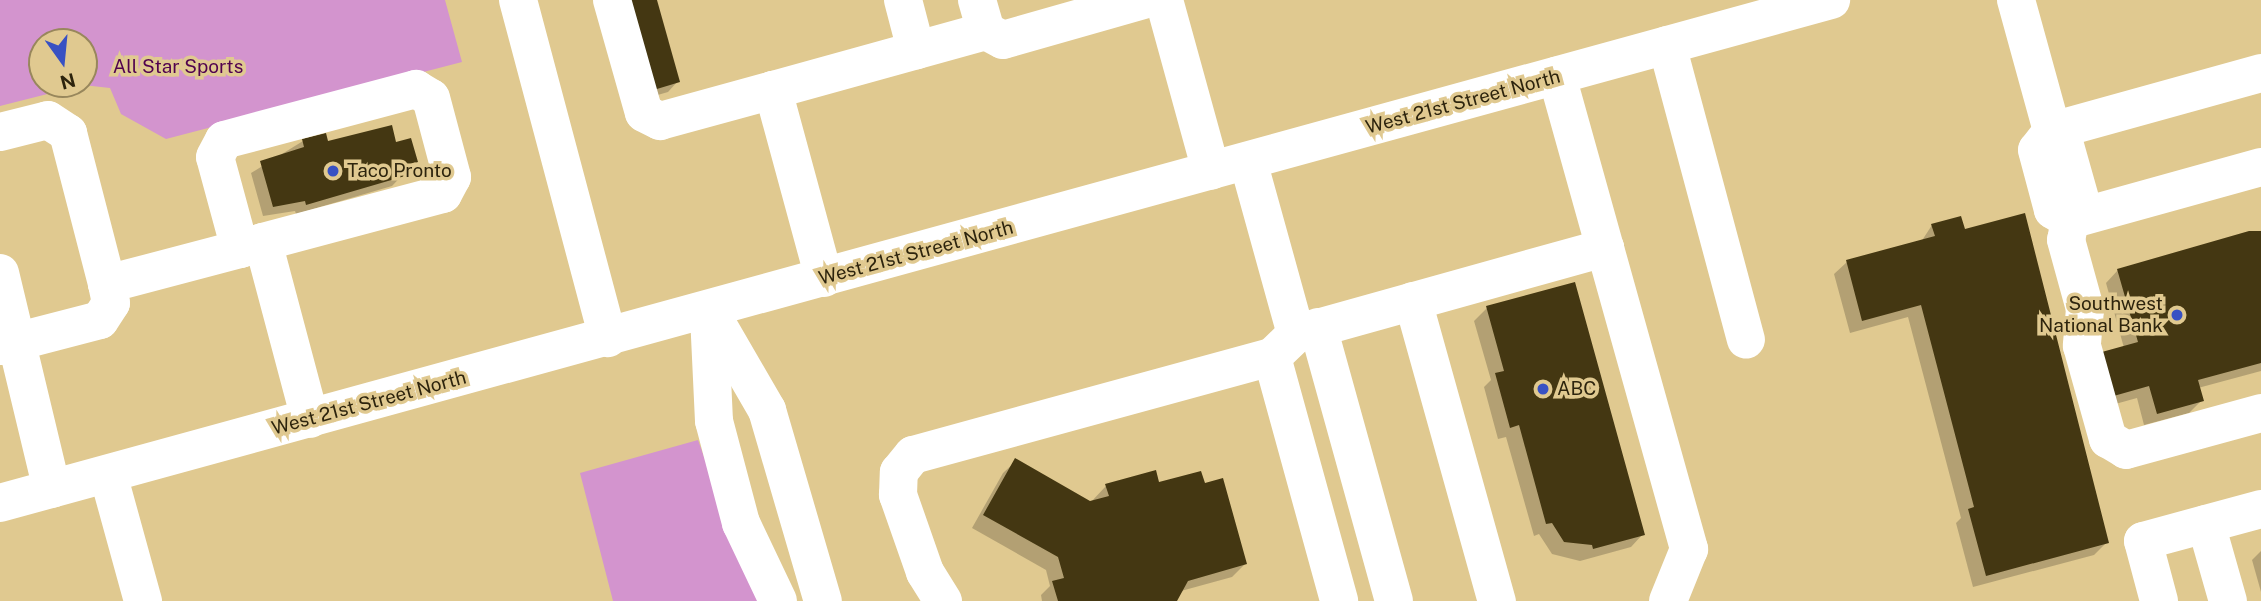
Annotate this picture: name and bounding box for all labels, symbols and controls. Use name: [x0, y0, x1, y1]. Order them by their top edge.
north arrow: [28, 28, 98, 98]
park label: All Star Sports: [113, 56, 243, 78]
street label: West 21st Street North: [1363, 65, 1563, 139]
text: N: [58, 69, 78, 94]
place label: Taco Pronto: [347, 160, 452, 182]
marker: Taco Pronto: [325, 163, 341, 179]
street label: West 21st Street North: [816, 216, 1016, 290]
place label: Southwest National Bank: [2039, 293, 2163, 337]
marker: Southwest National Bank: [2169, 307, 2185, 323]
street label: West 21st Street North: [269, 366, 469, 440]
place label: ABC: [1557, 378, 1596, 400]
marker: ABC: [1535, 381, 1551, 397]

